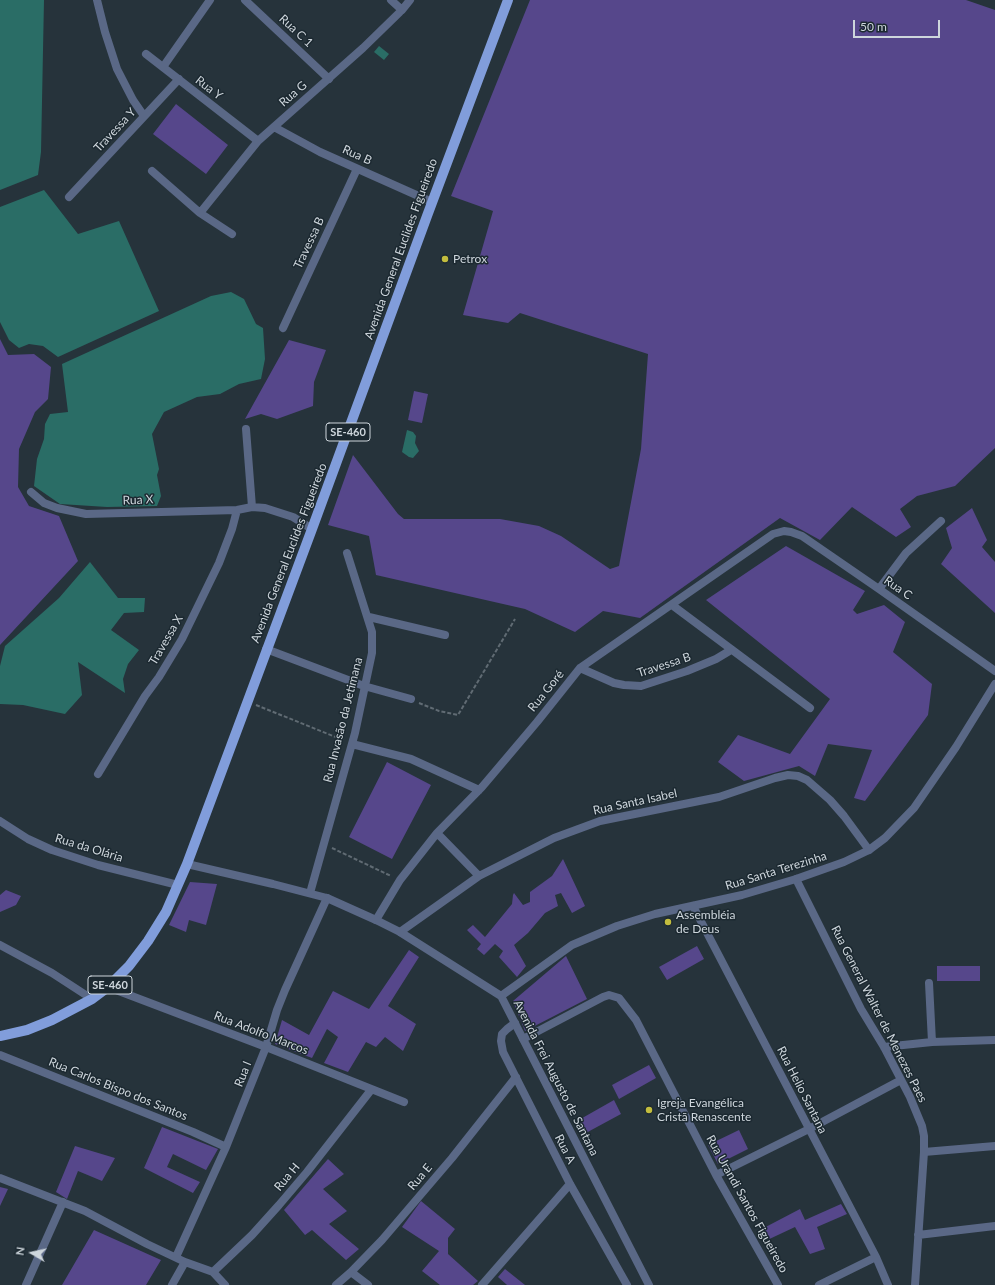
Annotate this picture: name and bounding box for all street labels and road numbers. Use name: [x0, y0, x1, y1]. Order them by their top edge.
street label: Rua C 1: [276, 12, 316, 50]
street label: Rua Y: [193, 73, 225, 103]
street label: Rua G: [276, 78, 310, 110]
street label: Travessa Y: [91, 105, 139, 155]
street label: Rua B: [340, 142, 374, 168]
street label: Avenida General Euclides Figueiredo: [361, 157, 441, 341]
street label: Travessa B: [291, 215, 327, 271]
road number: SE-460: [326, 423, 370, 441]
street label: Avenida General Euclides Figueiredo: [248, 461, 330, 645]
street label: Rua X: [122, 492, 154, 508]
street label: Rua C: [881, 573, 915, 603]
street label: Travessa X: [146, 612, 186, 668]
street label: Travessa B: [635, 650, 693, 680]
street label: Rua Invasão da Jetimana: [320, 656, 366, 784]
street label: Rua Goré: [525, 667, 567, 715]
street label: Rua Santa Isabel: [592, 786, 678, 818]
street label: Rua da Olária: [53, 831, 125, 865]
street label: Rua Santa Terezinha: [723, 849, 829, 893]
street label: Rua General Walter de Menezes Paes: [828, 923, 930, 1105]
road number: SE-460: [88, 976, 132, 994]
street label: Avenida Frei Augusto de Santana: [510, 998, 602, 1158]
street label: Rua Adolfo Marcos: [212, 1008, 310, 1058]
street label: Rua Helio Santana: [774, 1044, 830, 1136]
street label: Rua Carlos Bispo dos Santos: [46, 1054, 190, 1124]
street label: Rua I: [231, 1059, 255, 1089]
street label: Rua A: [552, 1132, 578, 1166]
street label: Rua Urandi Santos Figueiredo: [703, 1133, 791, 1275]
street label: Rua H: [271, 1160, 303, 1194]
street label: Rua E: [405, 1161, 435, 1193]

